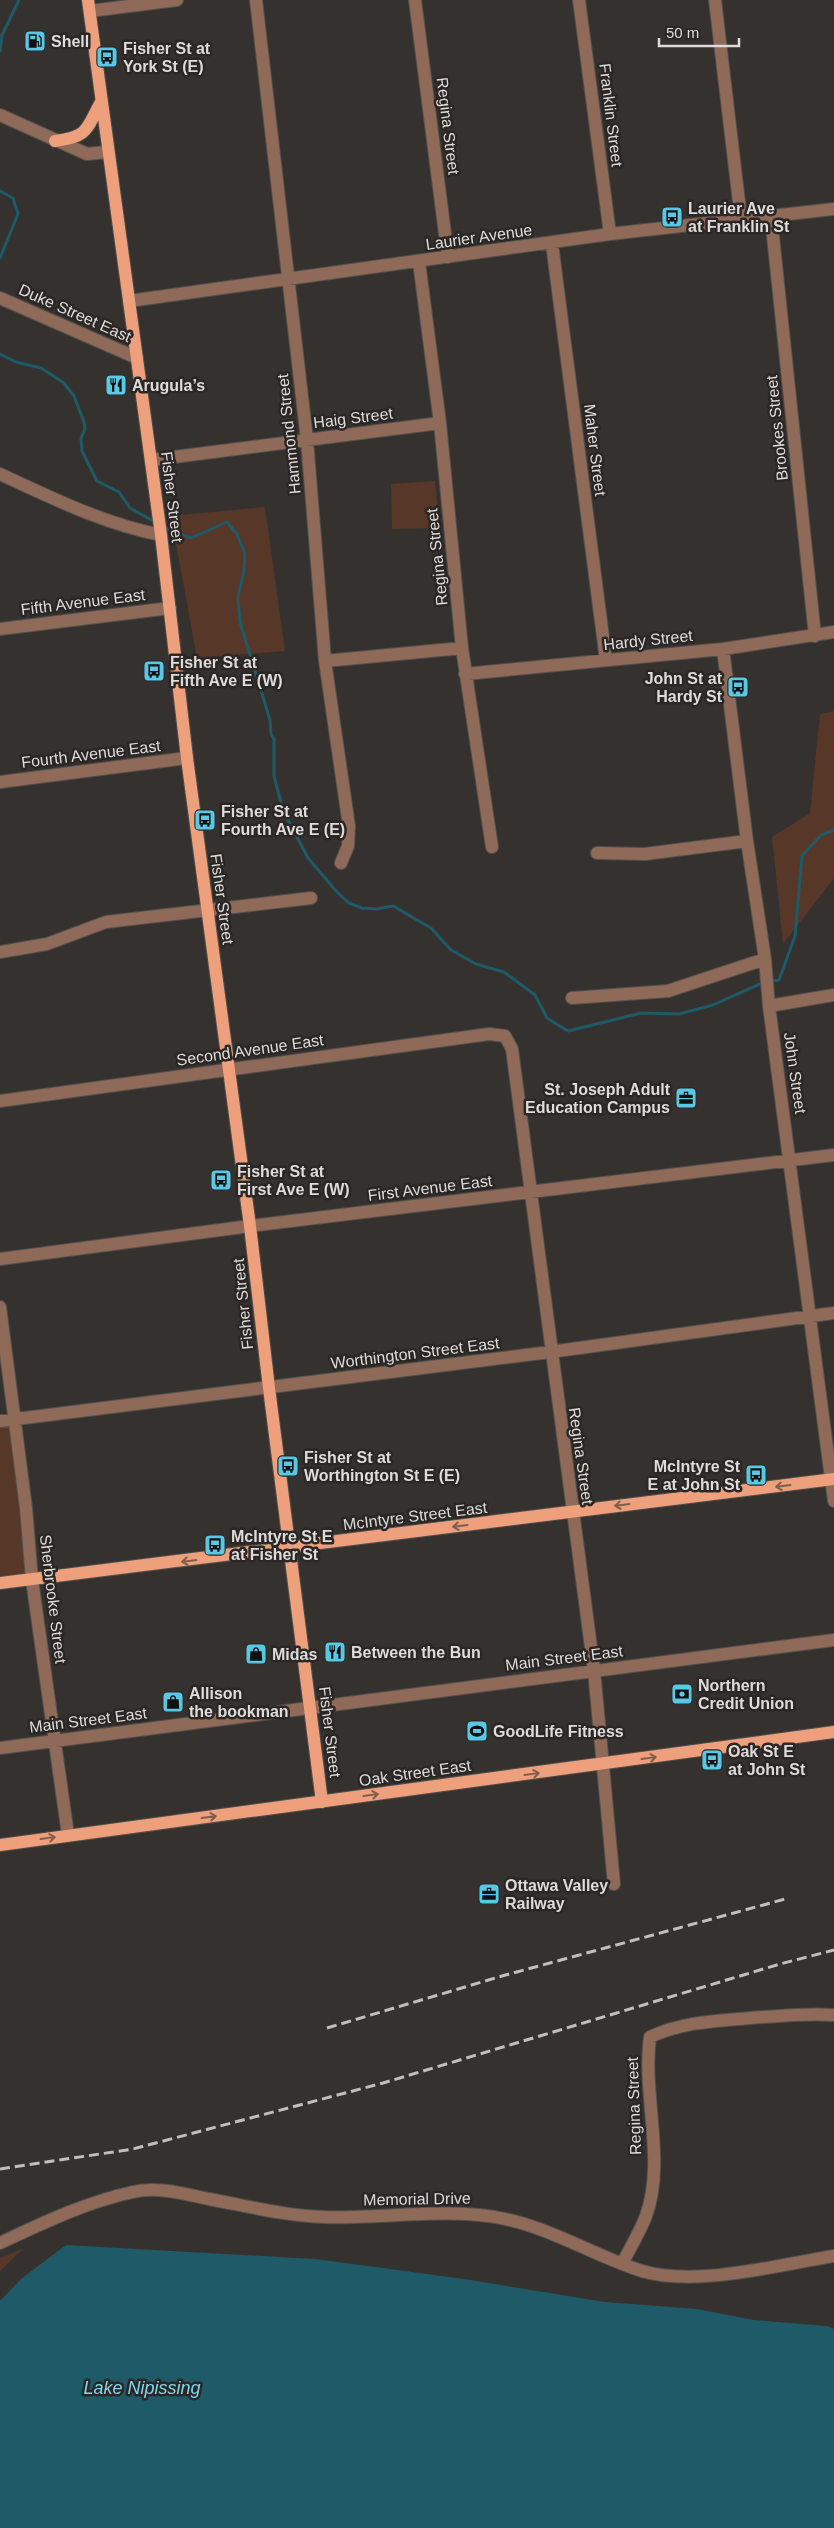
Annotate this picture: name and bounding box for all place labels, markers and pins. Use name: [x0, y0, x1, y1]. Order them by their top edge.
fuel station icon: Shell: [23, 29, 47, 53]
place label: Shell: [51, 33, 89, 50]
place label: Fisher St at York St (E): [123, 40, 211, 75]
bus stop icon: Fisher St at York St (E): [95, 45, 119, 69]
place label: Laurier Ave at Franklin St: [688, 200, 790, 235]
bus stop icon: Laurier Ave at Franklin St: [660, 205, 684, 229]
restaurant icon: Arugula’s: [104, 373, 128, 397]
place label: Arugula’s: [132, 377, 205, 394]
place label: Fisher St at Fifth Ave E (W): [170, 654, 283, 689]
bus stop icon: Fisher St at Fifth Ave E (W): [142, 659, 166, 683]
place label: John St at Hardy St: [645, 670, 723, 705]
bus stop icon: John St at Hardy St: [726, 675, 750, 699]
place label: Fisher St at Fourth Ave E (E): [221, 803, 345, 838]
bus stop icon: Fisher St at Fourth Ave E (E): [193, 808, 217, 832]
place label: St. Joseph Adult Education Campus: [525, 1081, 671, 1116]
office icon: St. Joseph Adult Education Campus: [674, 1086, 698, 1110]
place label: Fisher St at First Ave E (W): [237, 1163, 350, 1198]
bus stop icon: Fisher St at First Ave E (W): [209, 1168, 233, 1192]
place label: Fisher St at Worthington St E (E): [304, 1449, 460, 1484]
bus stop icon: Fisher St at Worthington St E (E): [276, 1454, 300, 1478]
place label: McIntyre St E at John St: [648, 1458, 741, 1493]
bus stop icon: McIntyre St E at John St: [744, 1463, 768, 1487]
place label: McIntyre St E at Fisher St: [231, 1528, 333, 1563]
bus stop icon: McIntyre St E at Fisher St: [203, 1533, 227, 1557]
restaurant icon: Between the Bun: [323, 1640, 347, 1664]
shop icon: Midas: [244, 1642, 268, 1666]
place label: Between the Bun: [351, 1644, 481, 1661]
place label: Midas: [272, 1646, 317, 1663]
place label: Northern Credit Union: [698, 1677, 794, 1712]
bank icon: Northern Credit Union: [670, 1682, 694, 1706]
place label: Allison the bookman: [189, 1685, 289, 1720]
shop icon: Allison the bookman: [161, 1690, 185, 1714]
sports icon: GoodLife Fitness: [465, 1719, 489, 1743]
place label: GoodLife Fitness: [493, 1723, 624, 1740]
place label: Oak St E at John St: [728, 1743, 806, 1778]
bus stop icon: Oak St E at John St: [700, 1748, 724, 1772]
place label: Ottawa Valley Railway: [505, 1877, 608, 1912]
office icon: Ottawa Valley Railway: [477, 1882, 501, 1906]

